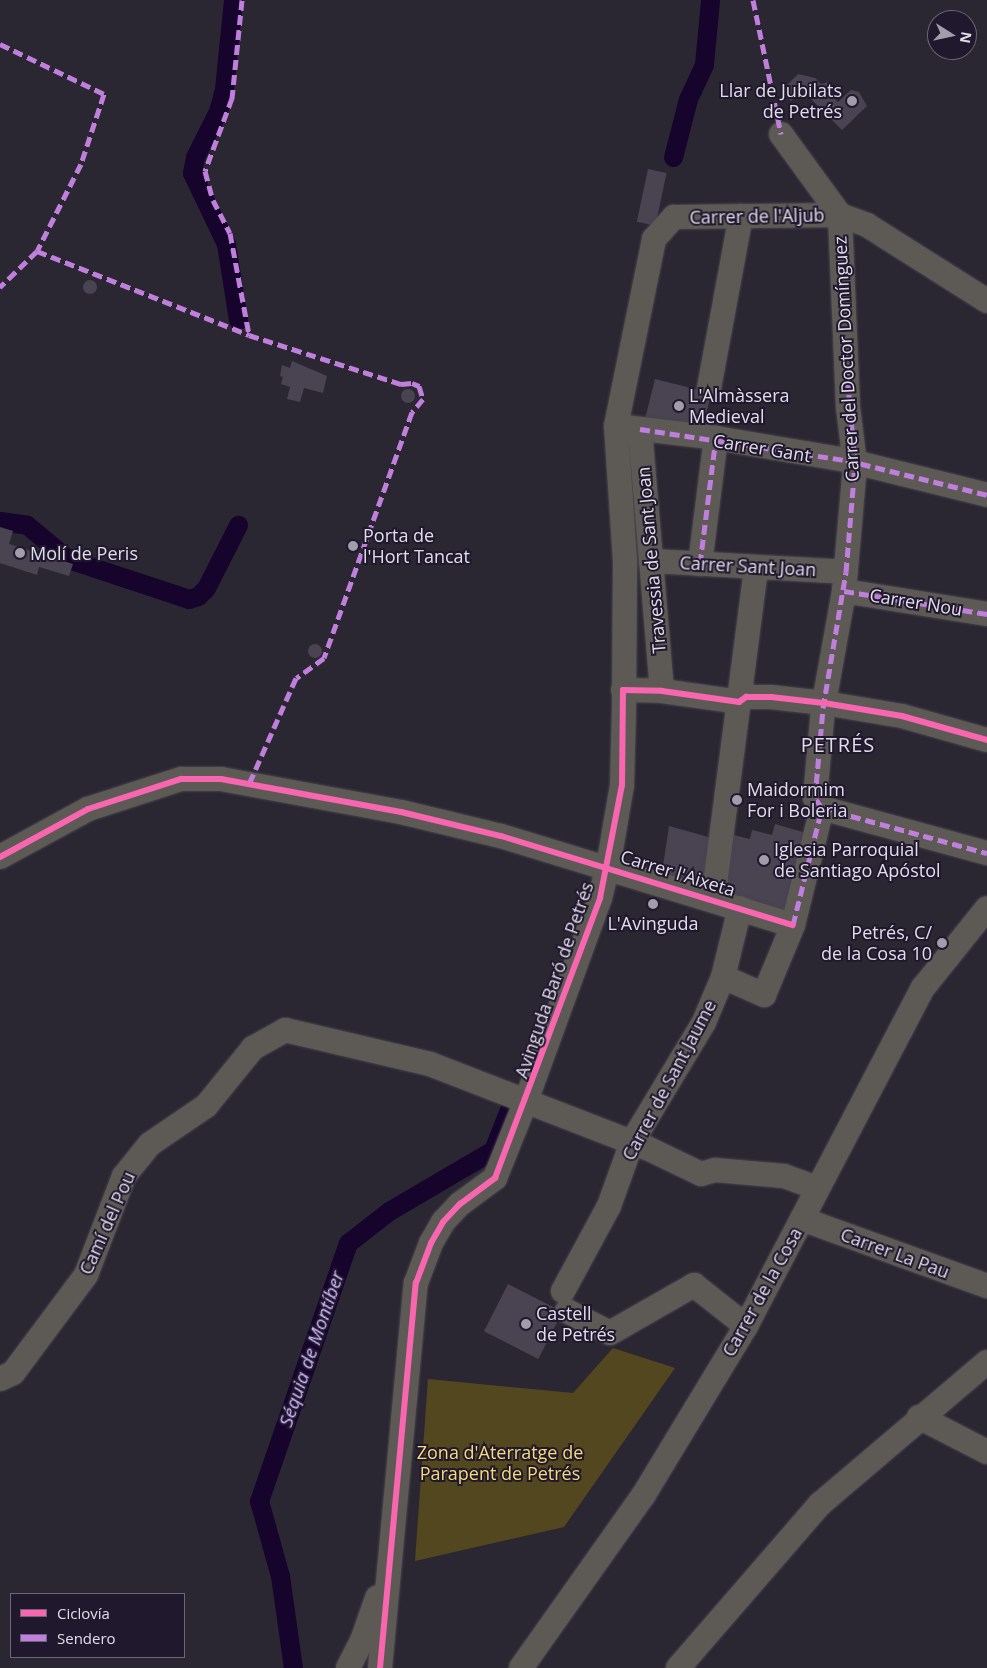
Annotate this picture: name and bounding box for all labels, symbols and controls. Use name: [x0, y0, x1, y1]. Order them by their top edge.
north arrow: [927, 10, 977, 60]
text: N: [956, 30, 977, 45]
place label: Llar de Jubilats de Petrés: [719, 80, 842, 122]
marker: Llar de Jubilats de Petrés: [846, 95, 858, 107]
street label: Carrer de l'Aljub: [689, 204, 825, 228]
street label: Carrer del Doctor Domínguez: [829, 236, 863, 482]
place label: L'Almàssera Medieval: [689, 385, 790, 428]
marker: L'Almàssera Medieval: [673, 400, 685, 412]
street label: Carrer Gant: [712, 430, 812, 466]
street label: Travessia de Sant Joan: [632, 466, 670, 654]
place label: Porta de l'Hort Tancat: [363, 525, 470, 568]
marker: Porta de l'Hort Tancat: [347, 540, 359, 552]
place label: Molí de Peris: [30, 542, 138, 564]
marker: Molí de Peris: [14, 547, 26, 559]
street label: Carrer Sant Joan: [679, 552, 817, 580]
street label: Carrer Nou: [868, 584, 964, 620]
district label: PETRÉS: [800, 732, 876, 756]
place label: Maidormim For i Boleria: [747, 779, 847, 822]
marker: Maidormim For i Boleria: [731, 794, 743, 806]
place label: Iglesia Parroquial de Santiago Apóstol: [774, 839, 941, 882]
street label: Carrer l'Aixeta: [618, 845, 738, 901]
marker: Iglesia Parroquial de Santiago Apóstol: [758, 854, 770, 866]
street label: Avinguda Baró de Petrés: [510, 879, 598, 1081]
marker: L'Avinguda: [647, 898, 659, 910]
place label: L'Avinguda: [607, 912, 699, 934]
place label: Petrés, C/ de la Cosa 10: [821, 922, 932, 964]
marker: Petrés, C/ de la Cosa 10: [936, 937, 948, 949]
street label: Carrer de Sant Jaume: [618, 996, 720, 1164]
street label: Camí del Pou: [75, 1168, 139, 1278]
street label: Carrer La Pau: [838, 1223, 952, 1283]
street label: Carrer de la Cosa: [718, 1224, 806, 1360]
water label: Séquia de Montíber: [275, 1268, 349, 1430]
place label: Castell de Petrés: [536, 1303, 615, 1346]
marker: Castell de Petrés: [520, 1318, 532, 1330]
park label: Zona d'Aterratge de Parapent de Petrés: [417, 1442, 583, 1485]
legend: [10, 1593, 185, 1658]
text: Ciclovía: [57, 1603, 110, 1623]
text: Sendero: [57, 1628, 116, 1648]

